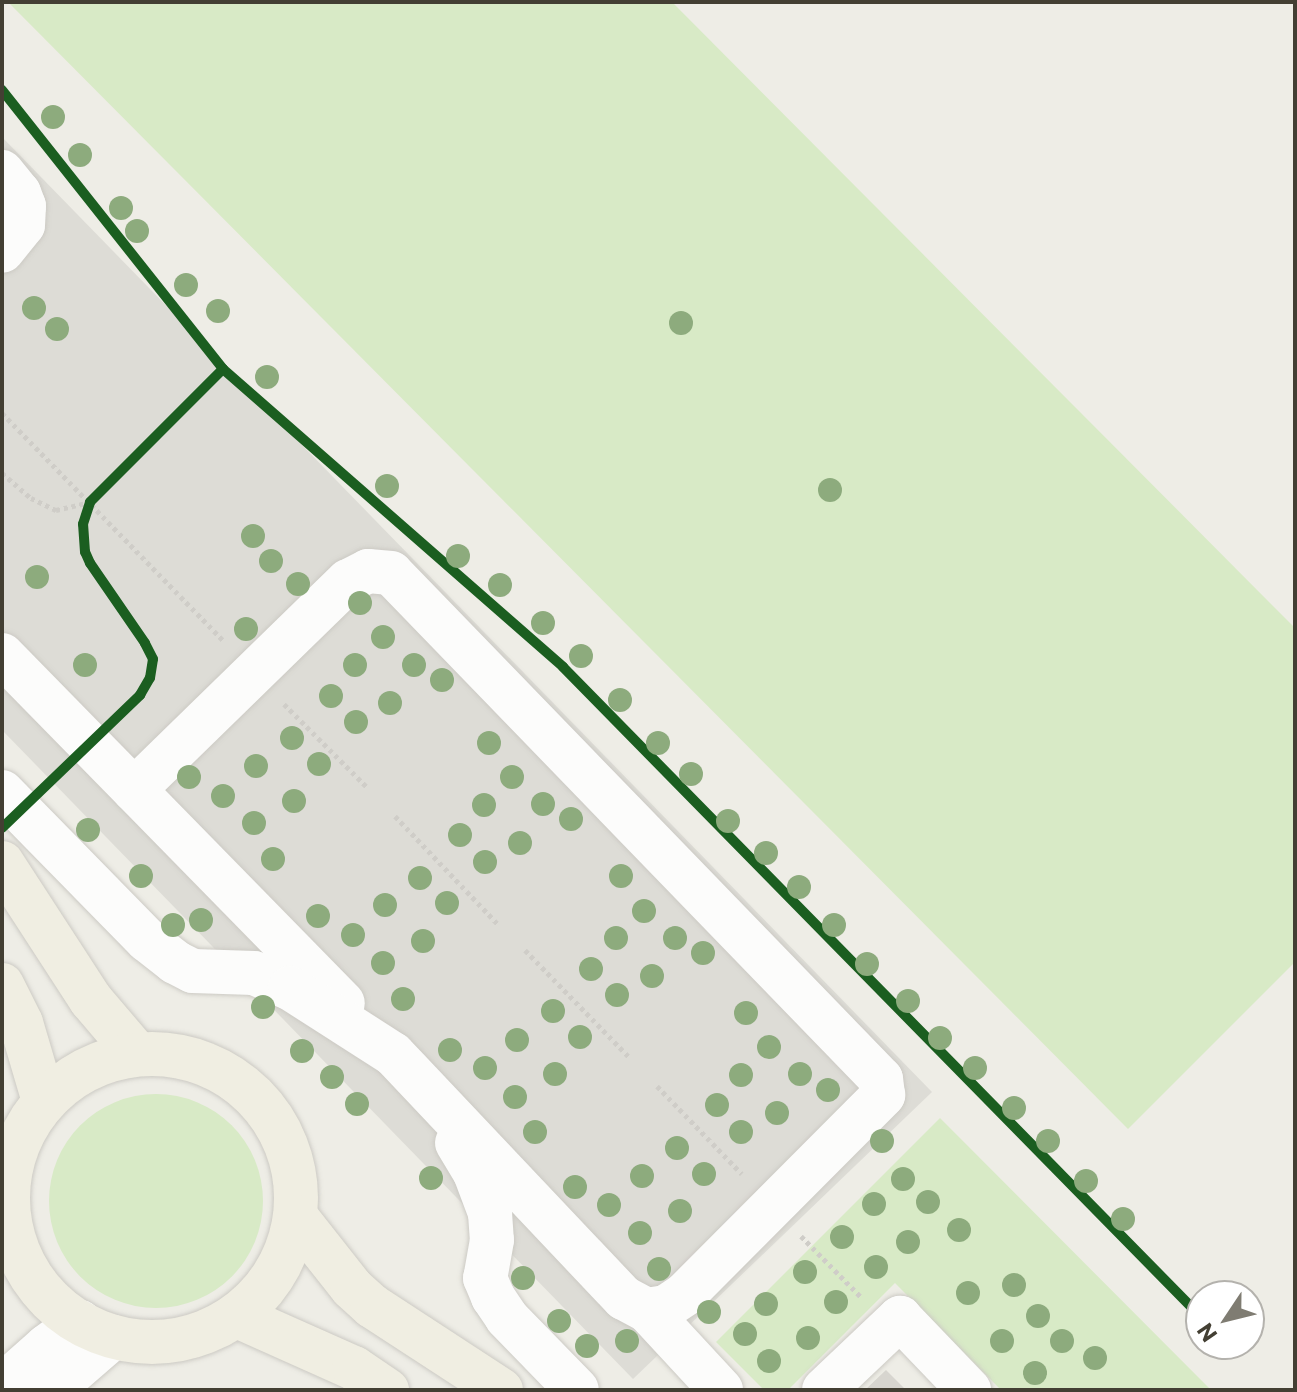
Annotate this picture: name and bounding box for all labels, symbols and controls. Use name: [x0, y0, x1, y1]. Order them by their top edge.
north arrow: [1185, 1280, 1265, 1360]
text: N: [1191, 1318, 1222, 1347]

